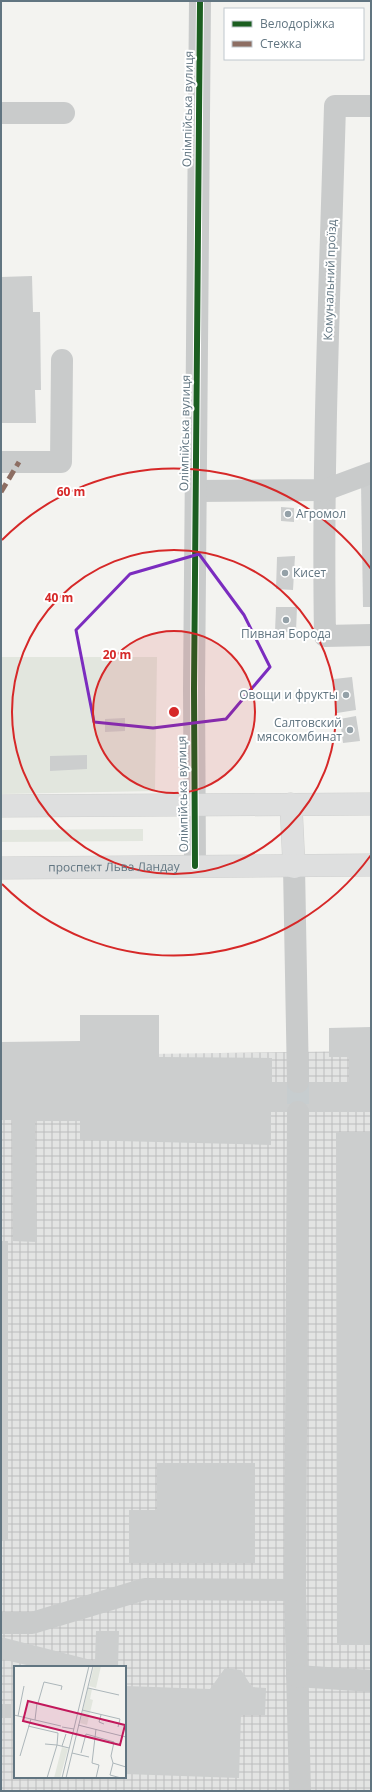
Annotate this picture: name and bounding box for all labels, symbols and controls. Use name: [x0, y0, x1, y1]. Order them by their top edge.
legend: [224, 8, 364, 60]
text: Велодоріжка: [260, 15, 335, 32]
text: Стежка: [260, 35, 302, 52]
street label: Олімпійська вулиця: [178, 51, 197, 167]
street label: Комунальний проїзд: [319, 219, 340, 341]
street label: Олімпійська вулиця: [175, 375, 194, 491]
text: 60 m: [57, 483, 85, 500]
place label: Агромол: [296, 505, 346, 522]
marker: Агромол: [283, 509, 293, 519]
place label: Кисет: [293, 564, 326, 581]
marker: Кисет: [280, 568, 290, 578]
text: 40 m: [45, 589, 73, 606]
marker: Пивная Борода: [281, 615, 291, 625]
place label: Пивная Борода: [241, 625, 331, 642]
text: 20 m: [103, 646, 131, 663]
place label: Овощи и фрукты: [239, 686, 338, 703]
marker: Овощи и фрукты: [341, 690, 351, 700]
centre of rings: [167, 705, 181, 719]
place label: Салтовский мясокомбинат: [257, 714, 342, 745]
marker: Салтовский мясокомбинат: [345, 725, 355, 735]
street label: Олімпійська вулиця: [173, 736, 192, 852]
street label: проспект Льва Ландау: [48, 858, 181, 876]
inset map: [14, 1666, 126, 1778]

